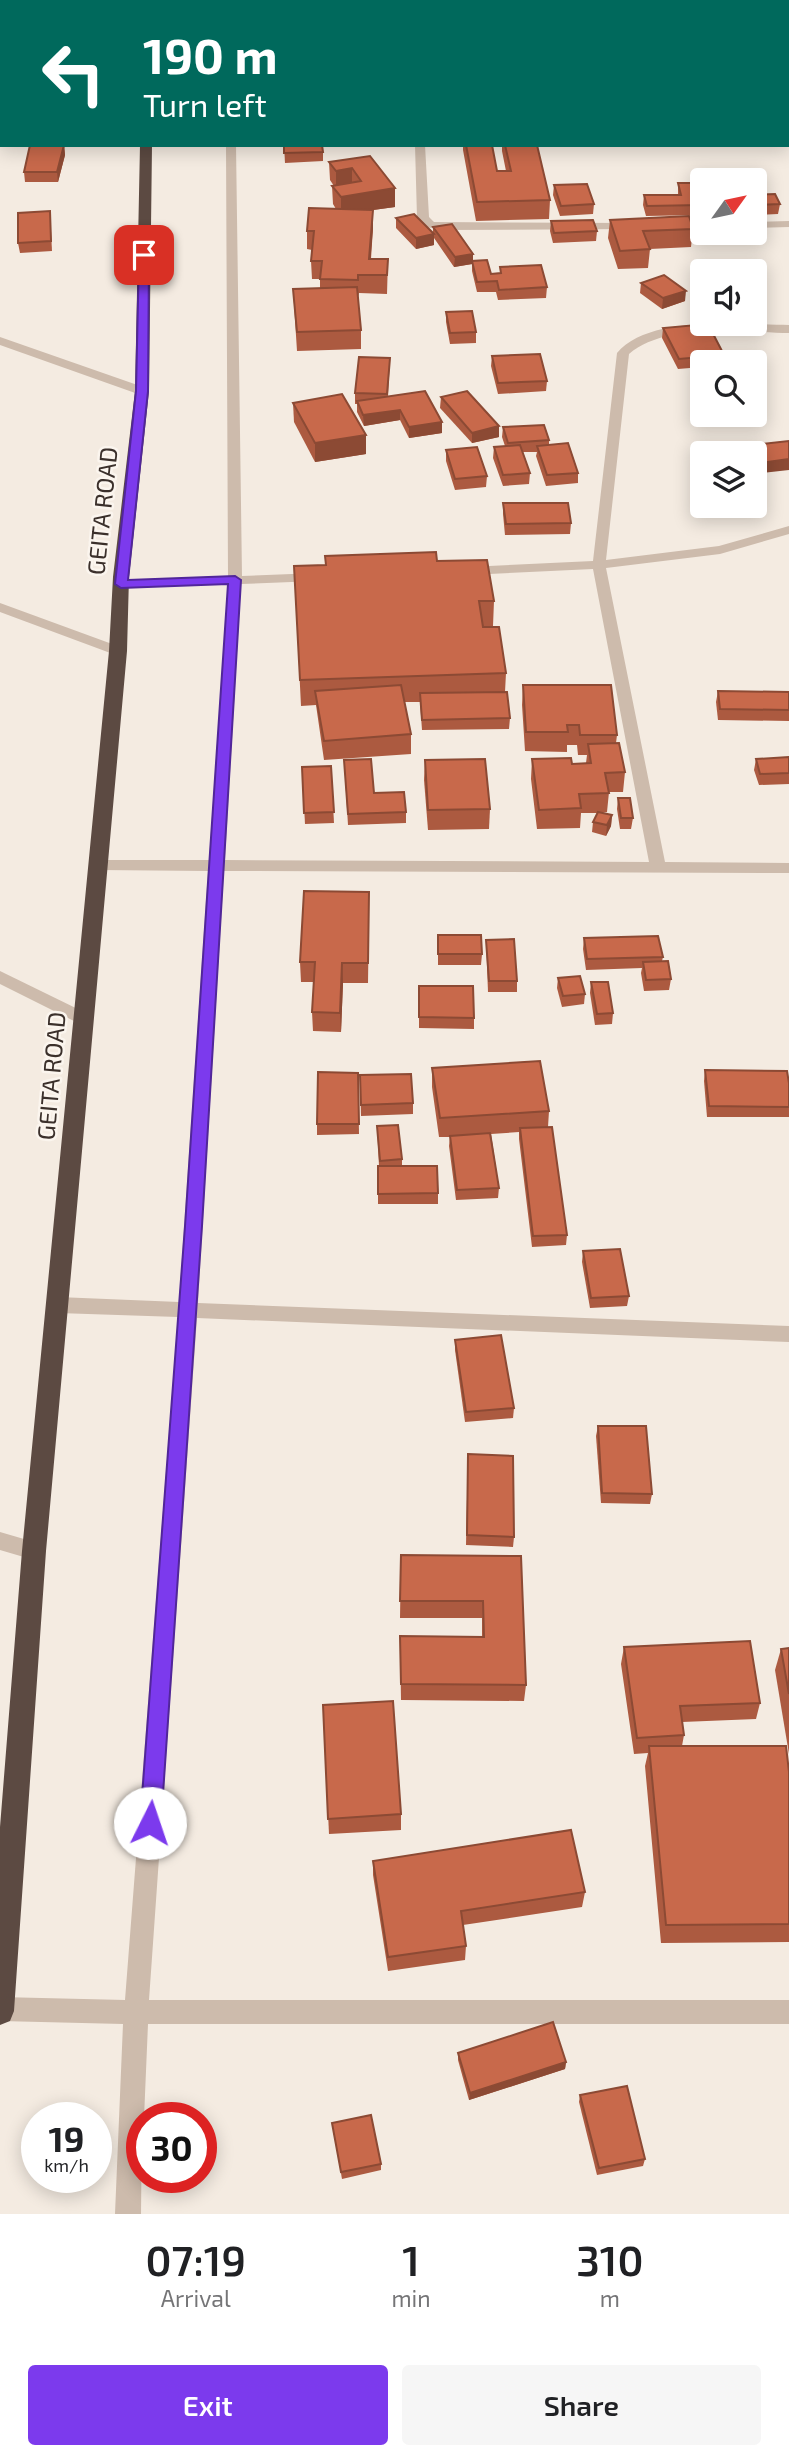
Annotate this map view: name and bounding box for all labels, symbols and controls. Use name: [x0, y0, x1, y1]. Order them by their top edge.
text: 190 m: [143, 25, 278, 84]
icon: left: [28, 28, 119, 119]
text: Turn left: [143, 85, 267, 123]
north arrow: [690, 168, 766, 245]
map controls: [690, 168, 767, 518]
pin: [114, 225, 174, 285]
icon: arrive: [125, 236, 163, 274]
button: sound: [690, 259, 767, 336]
button: search: [690, 350, 767, 427]
button: layers: [690, 441, 767, 518]
street label: GEITA ROAD: [80, 445, 123, 576]
street label: GEITA ROAD: [30, 1011, 71, 1141]
position arrow: [113, 1786, 187, 1860]
speed limit sign: 30: [126, 2102, 217, 2193]
text: 19: [49, 2117, 84, 2159]
text: km/h: [44, 2154, 89, 2176]
text: 07:19: [146, 2234, 246, 2284]
text: 1: [402, 2234, 420, 2284]
text: 310: [576, 2234, 643, 2284]
text: Arrival: [161, 2284, 231, 2312]
text: min: [391, 2284, 431, 2312]
text: m: [600, 2284, 620, 2312]
button: Exit: [28, 2365, 388, 2445]
button: Share: [402, 2365, 761, 2445]

